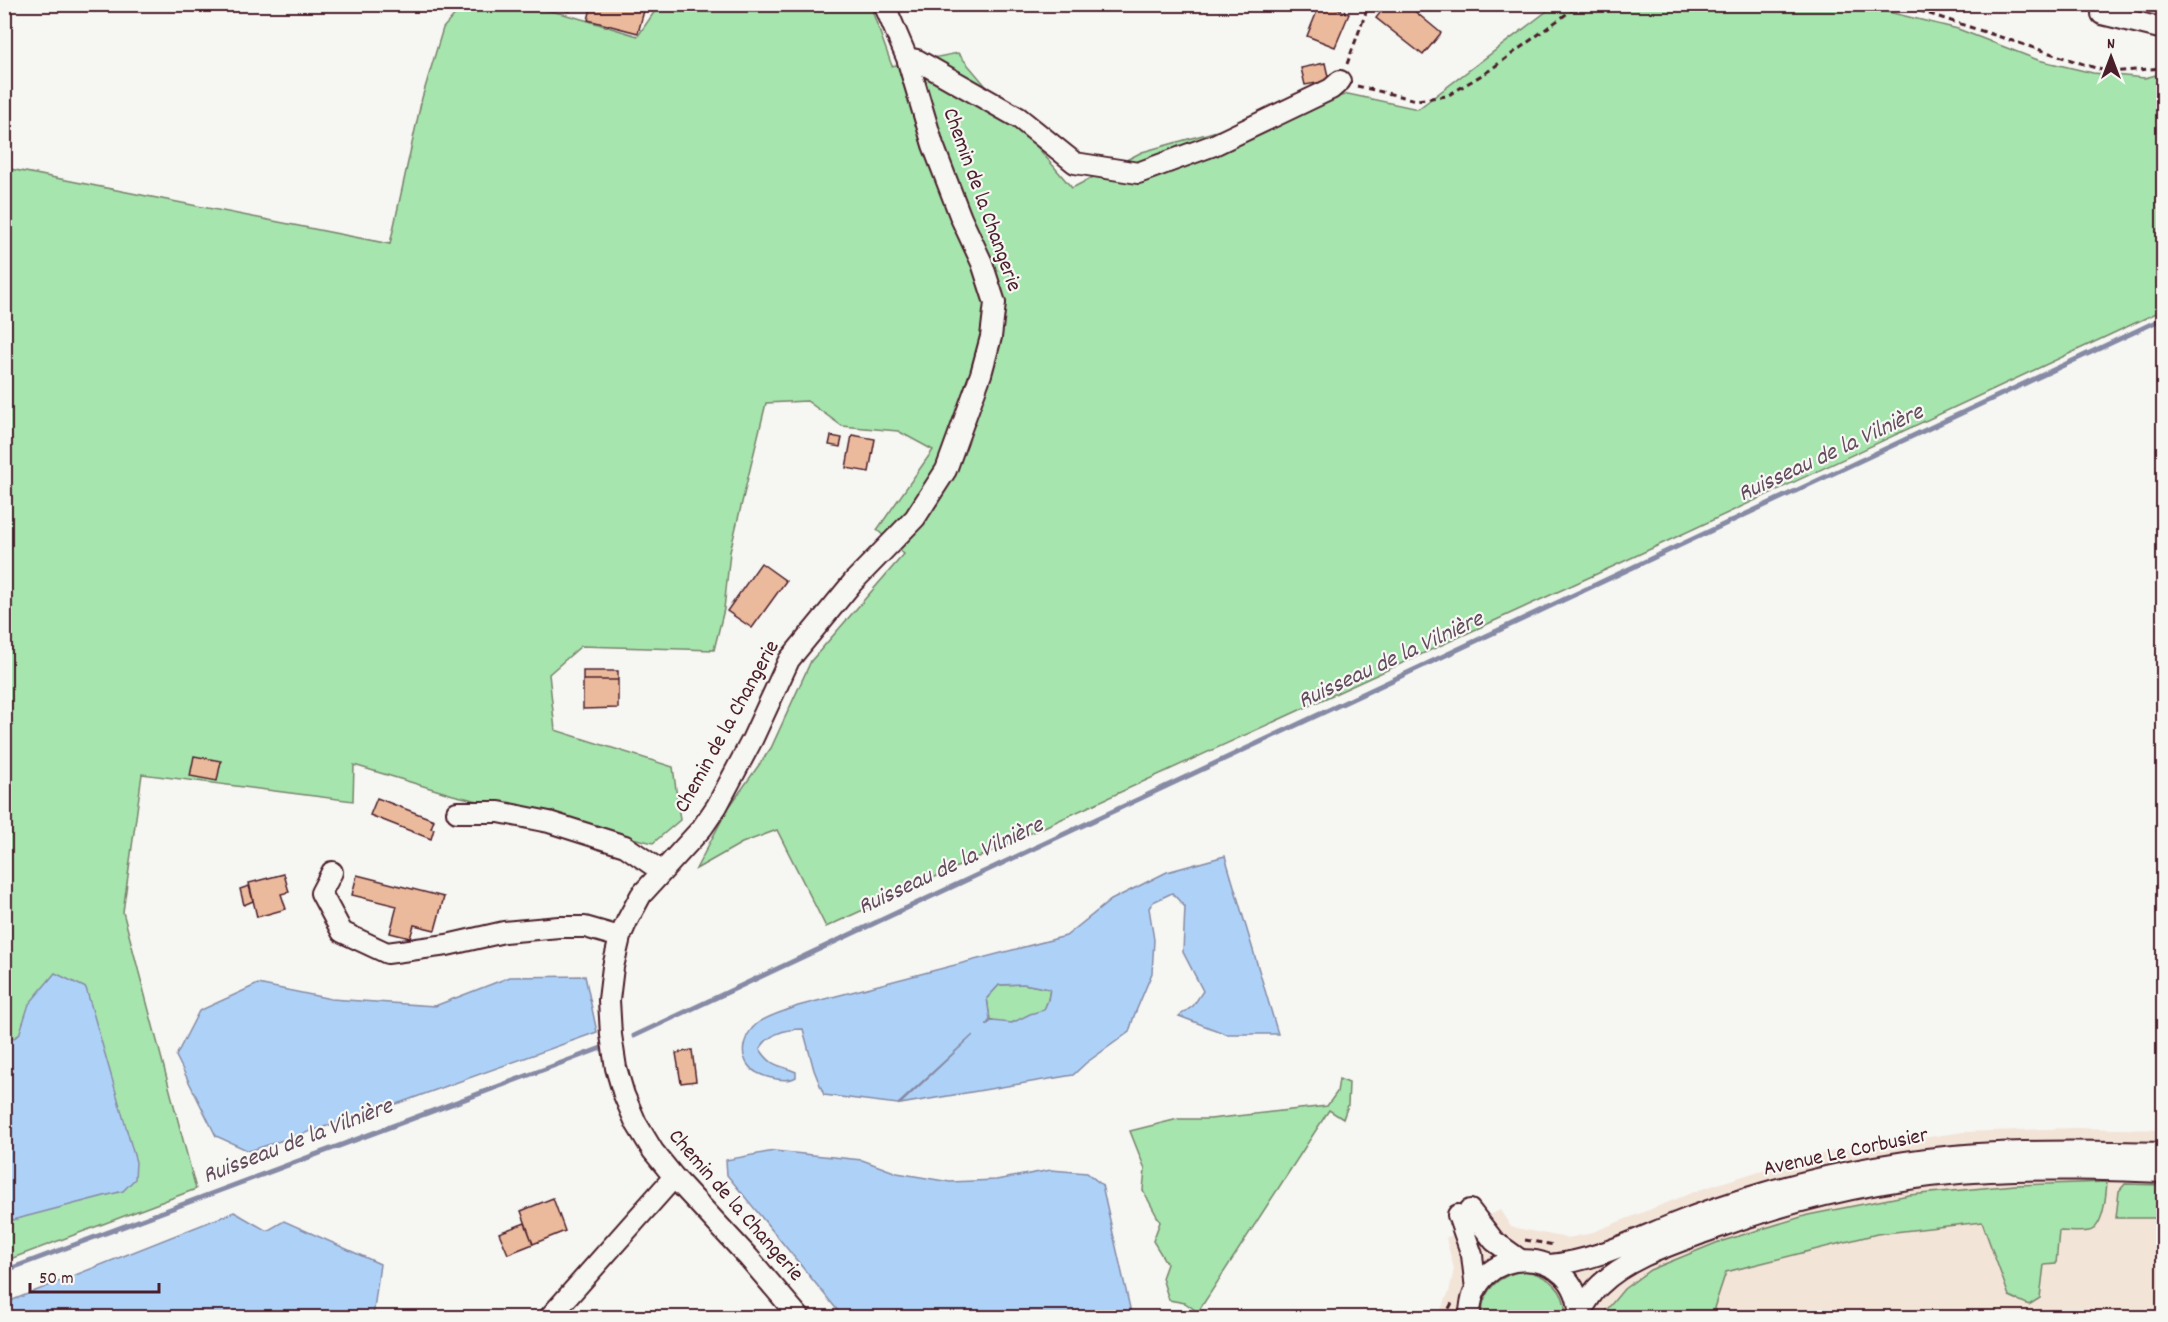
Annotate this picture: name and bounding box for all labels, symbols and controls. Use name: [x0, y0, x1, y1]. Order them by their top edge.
north arrow: [2081, 27, 2141, 87]
text: N: [2107, 33, 2115, 56]
street label: Chemin de la Changerie: [933, 104, 1029, 296]
water label: Ruisseau de la Vilnière: [1733, 396, 1931, 512]
water label: Ruisseau de la Vilnière: [1293, 603, 1491, 719]
street label: Chemin de la Changerie: [668, 635, 788, 819]
water label: Ruisseau de la Vilnière: [853, 809, 1051, 925]
water label: Ruisseau de la Vilnière: [198, 1090, 399, 1194]
street label: Avenue Le Corbusier: [1761, 1120, 1932, 1186]
street label: Chemin de la Changerie: [660, 1123, 810, 1289]
scale bar: [30, 1256, 159, 1294]
text: 50 m: [39, 1267, 74, 1292]

